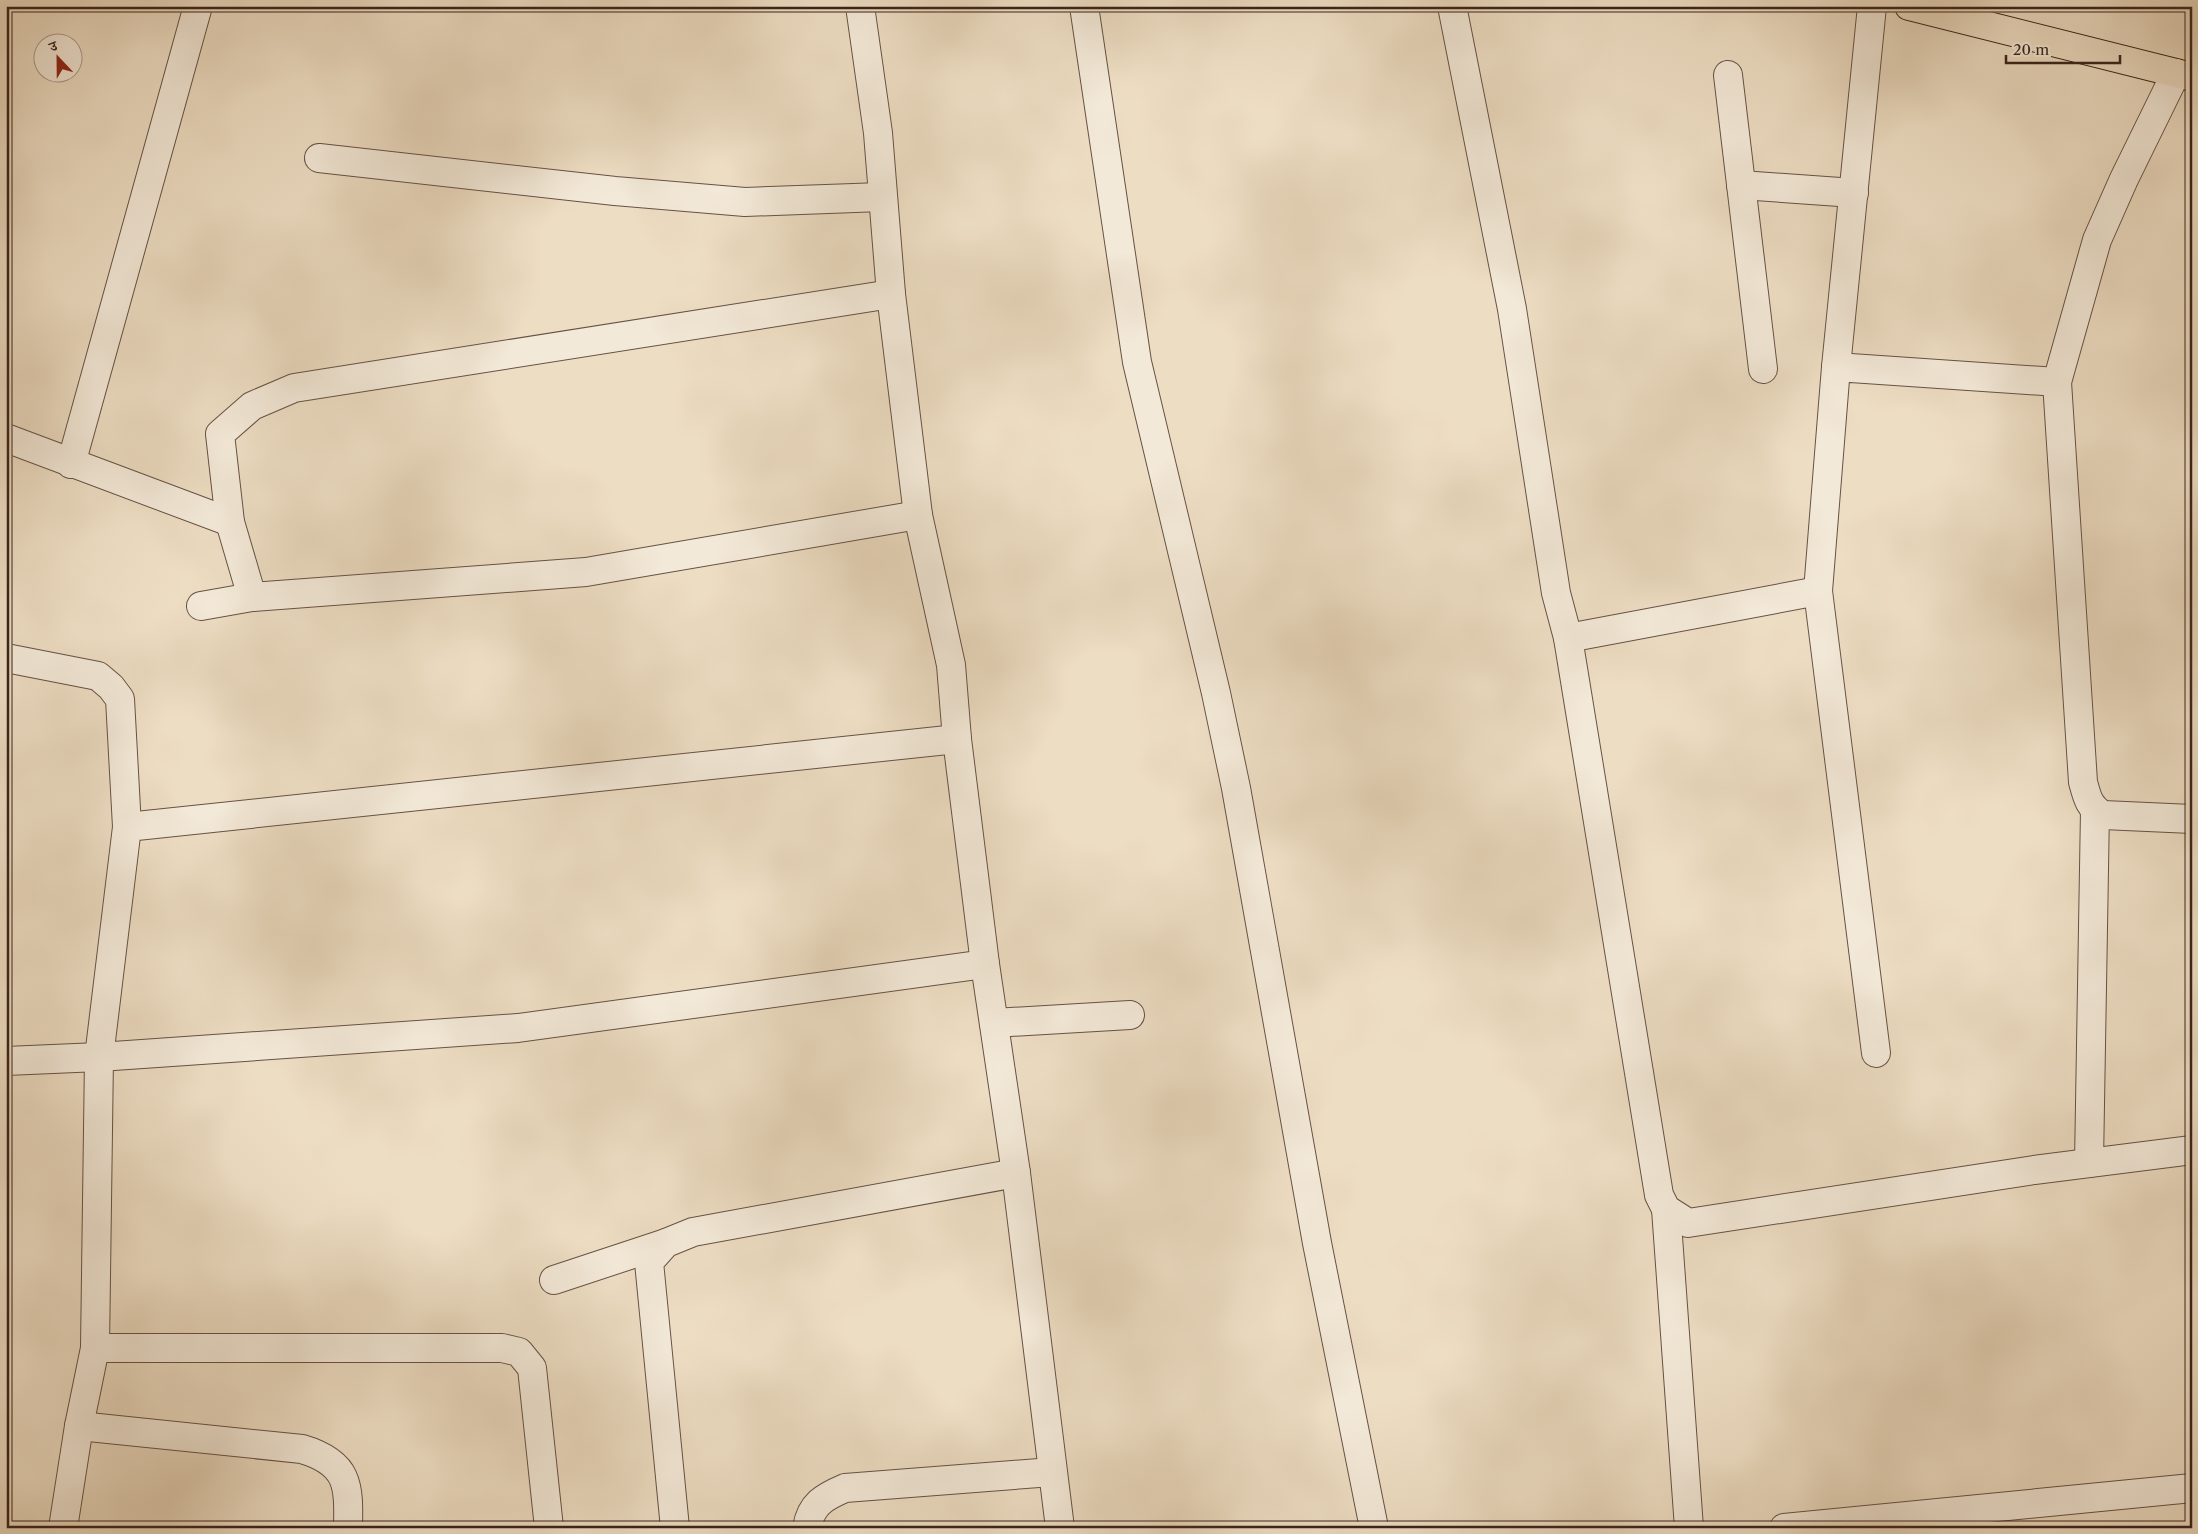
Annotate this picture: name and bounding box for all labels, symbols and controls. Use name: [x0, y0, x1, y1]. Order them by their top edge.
north arrow: [32, 32, 82, 82]
scale bar: [2006, 32, 2119, 64]
text: उ: [46, 36, 61, 56]
text: 20 m: [2013, 40, 2049, 59]

